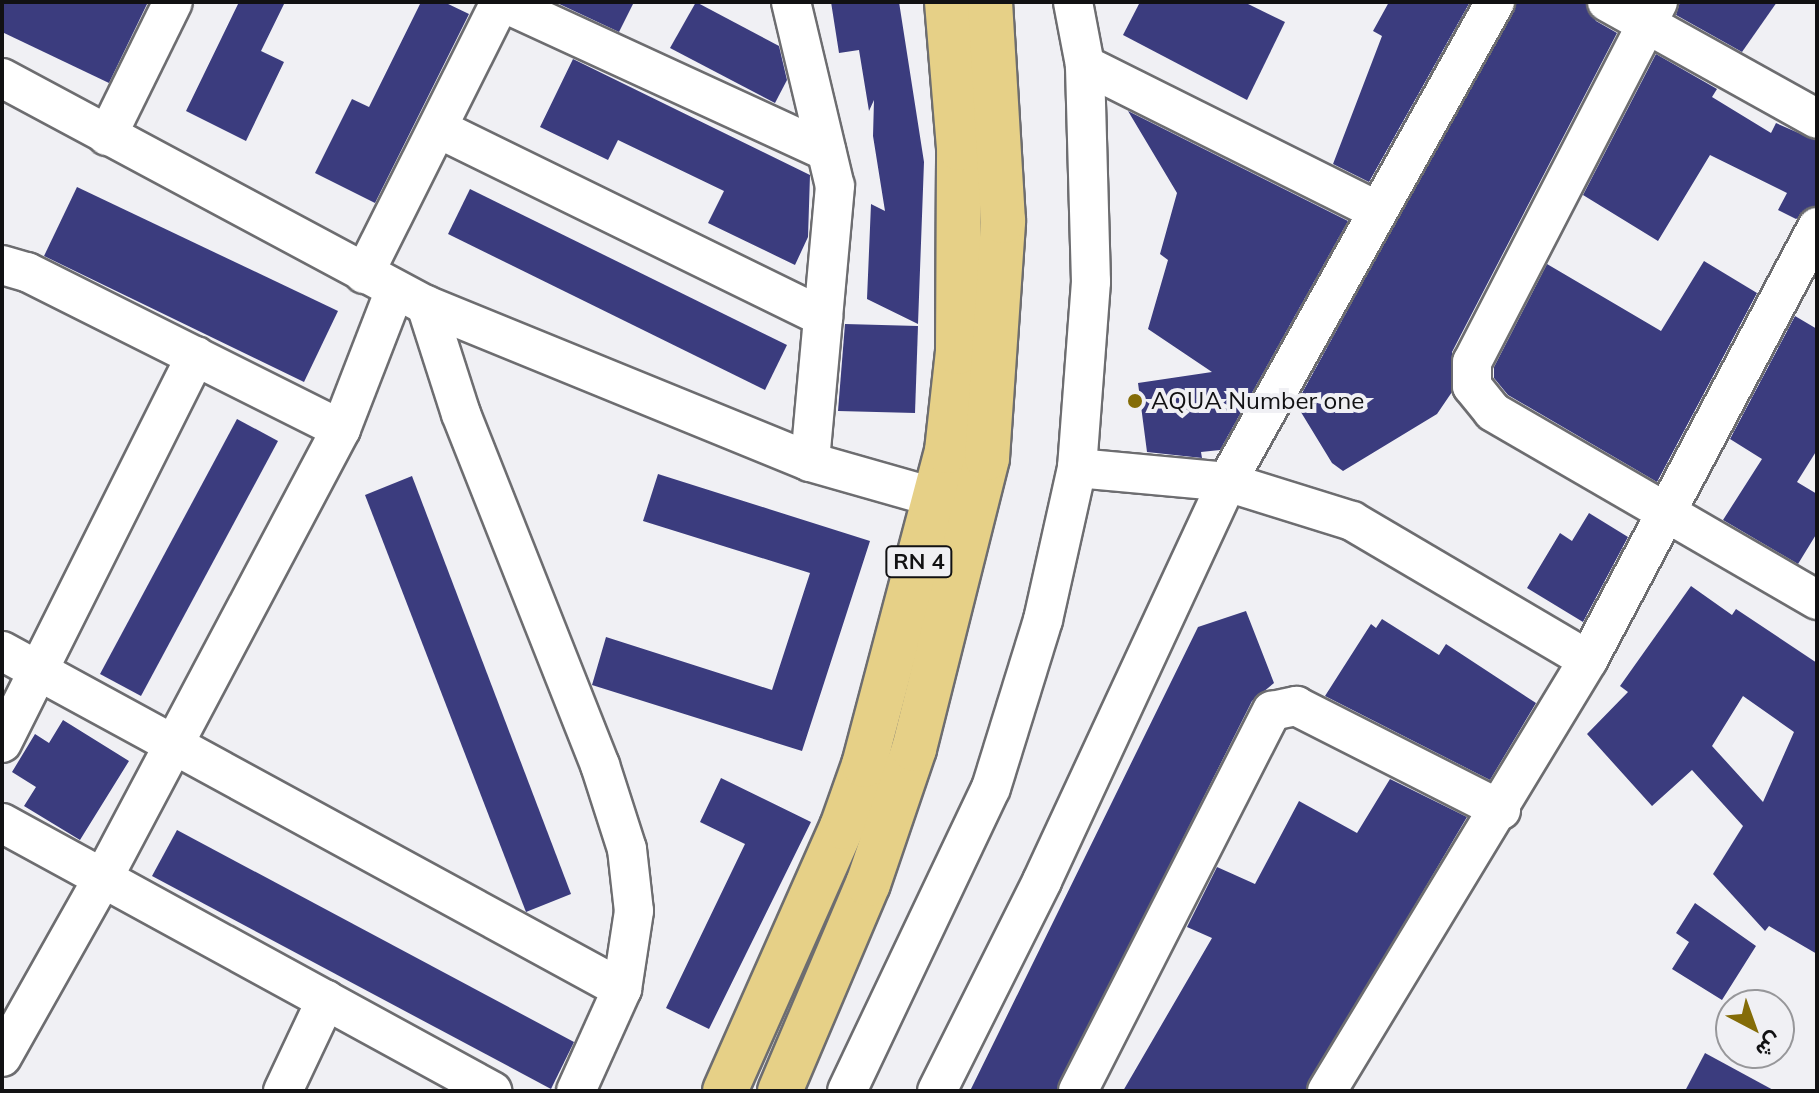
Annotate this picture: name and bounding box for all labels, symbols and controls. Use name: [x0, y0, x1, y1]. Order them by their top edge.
place label: AQUA Number one: [1151, 387, 1364, 415]
marker: AQUA Number one: [1126, 392, 1144, 410]
road number: RN 4: [885, 544, 953, 580]
north arrow: [1715, 989, 1795, 1069]
text: ش: [1750, 1026, 1789, 1065]

